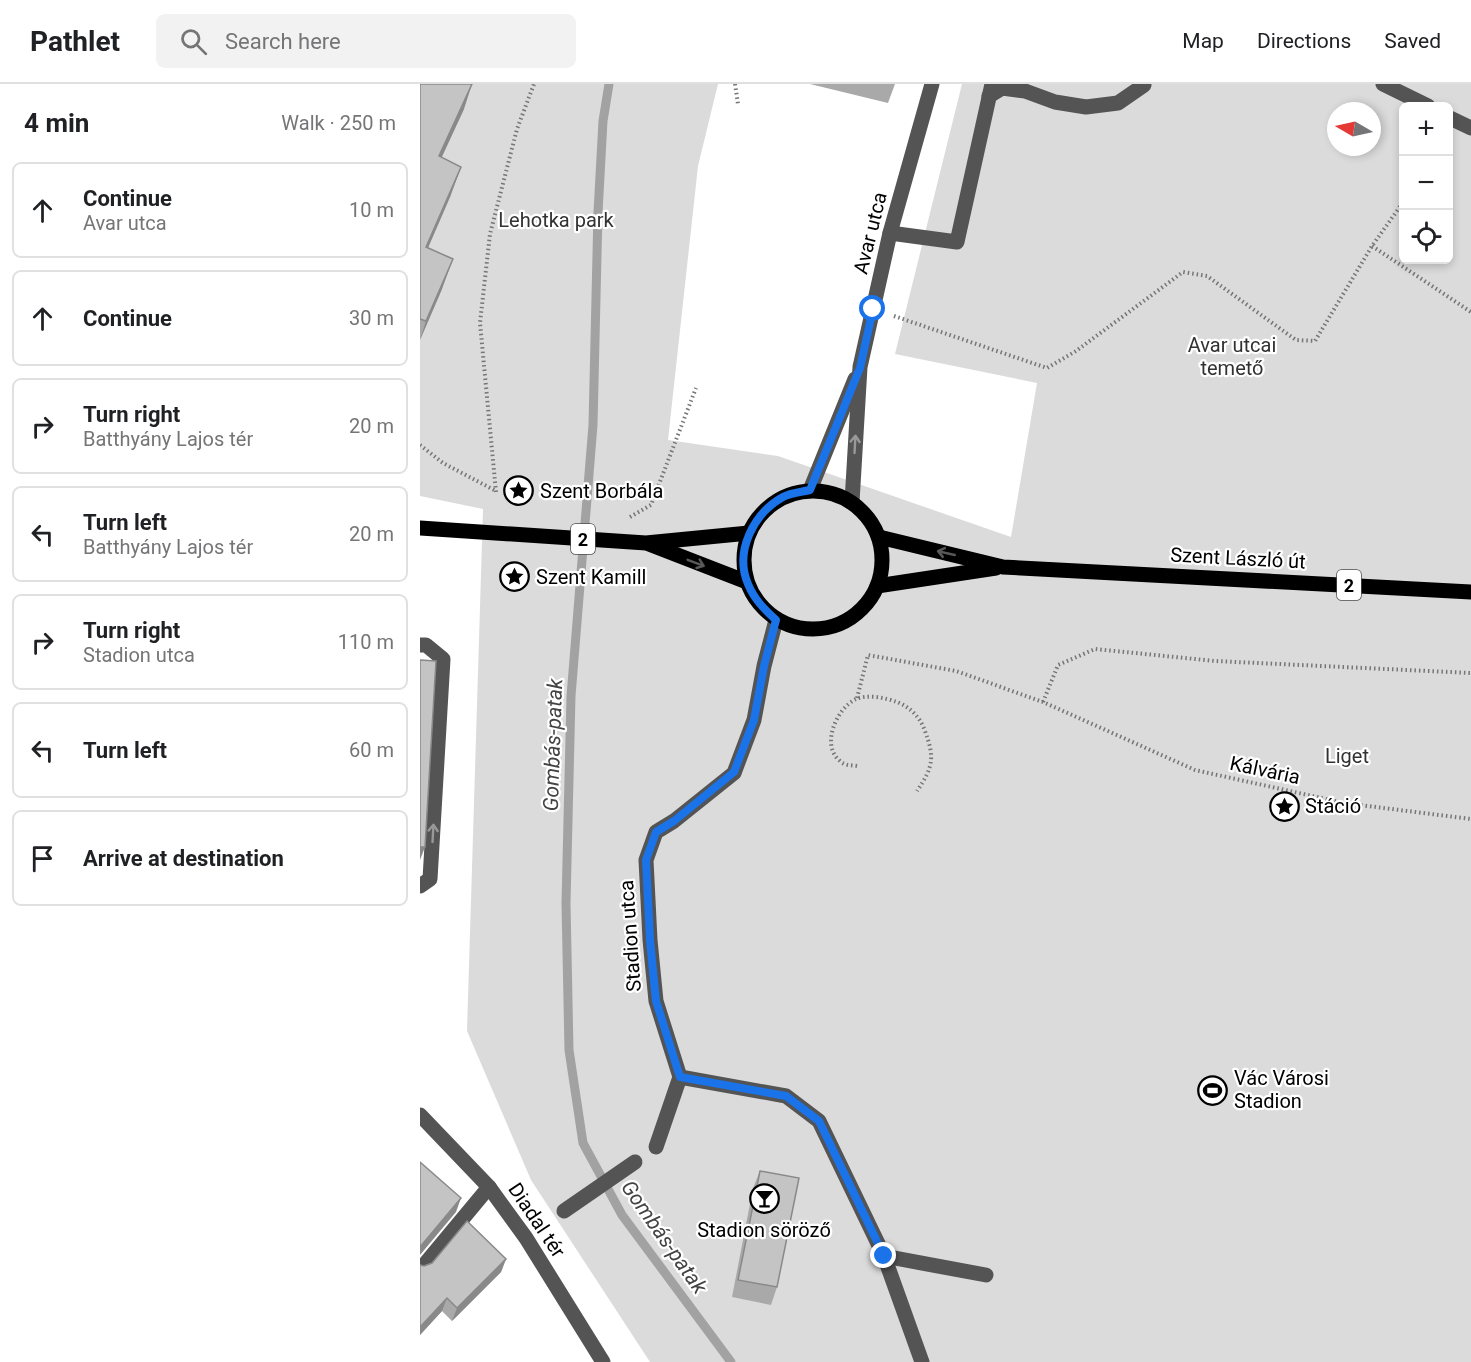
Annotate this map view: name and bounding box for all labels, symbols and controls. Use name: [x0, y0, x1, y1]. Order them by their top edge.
search box: [156, 14, 576, 68]
text: Pathlet: [30, 25, 120, 58]
icon: search: [177, 25, 210, 58]
text: Search here: [225, 29, 341, 54]
text: Map: [1182, 29, 1224, 53]
text: Directions: [1257, 29, 1351, 53]
text: Saved: [1384, 29, 1441, 53]
north arrow: [1327, 102, 1381, 156]
map controls: [1399, 102, 1453, 264]
button: +: [1399, 102, 1453, 156]
text: 4 min: [24, 108, 89, 138]
text: Walk · 250 m: [281, 111, 396, 135]
button: −: [1399, 156, 1453, 210]
text: Continue: [83, 186, 172, 211]
street label: Avar utca: [848, 190, 892, 276]
icon: ahead: [26, 194, 59, 227]
text: 10 m: [349, 198, 394, 222]
park label: Lehotka park: [498, 208, 615, 232]
button: locate: [1399, 210, 1453, 264]
text: Avar utca: [83, 211, 167, 235]
route start: [859, 295, 885, 321]
icon: ahead: [26, 302, 59, 335]
text: Continue: [83, 306, 172, 331]
text: 30 m: [349, 306, 394, 330]
park label: Avar utcai temető: [1188, 333, 1276, 380]
text: Turn right: [83, 402, 180, 427]
icon: right: [26, 410, 59, 443]
text: 20 m: [349, 414, 394, 438]
text: Batthyány Lajos tér: [83, 427, 253, 451]
one-way arrow: [850, 434, 861, 454]
place icon: Szent Borbála: [503, 475, 535, 507]
place label: Szent Borbála: [540, 479, 663, 503]
text: Turn left: [83, 510, 167, 535]
icon: left: [26, 518, 59, 551]
text: 20 m: [349, 522, 394, 546]
road number: 2: [571, 524, 595, 554]
text: Batthyány Lajos tér: [83, 535, 253, 559]
street label: Szent László út: [1170, 542, 1306, 574]
one-way arrow: [937, 547, 956, 559]
one-way arrow: [687, 558, 705, 569]
place icon: Szent Kamill: [499, 561, 531, 593]
place label: Szent Kamill: [536, 565, 646, 589]
road number: 2: [1337, 570, 1361, 600]
text: Turn right: [83, 618, 180, 643]
icon: right: [26, 626, 59, 659]
text: 110 m: [338, 630, 394, 654]
text: Stadion utca: [83, 643, 195, 667]
water label: Gombás-patak: [539, 678, 567, 812]
icon: left: [26, 734, 59, 767]
text: Turn left: [83, 738, 167, 763]
text: 60 m: [349, 738, 394, 762]
park label: Liget: [1325, 744, 1369, 768]
street label: Kálvária: [1228, 751, 1302, 789]
place icon: Stáció: [1268, 790, 1300, 822]
place label: Stáció: [1305, 794, 1361, 818]
one-way arrow: [428, 824, 439, 844]
icon: arrive: [26, 842, 59, 875]
text: Arrive at destination: [83, 846, 284, 871]
street label: Stadion utca: [614, 879, 646, 993]
place label: Vác Városi Stadion: [1234, 1066, 1329, 1113]
sports icon: Vác Városi Stadion: [1197, 1074, 1229, 1106]
water label: Gombás-patak: [616, 1176, 712, 1299]
street label: Diadal tér: [503, 1178, 571, 1262]
bar icon: Stadion söröző: [748, 1183, 780, 1215]
place label: Stadion söröző: [697, 1218, 831, 1242]
route end: [870, 1242, 896, 1268]

